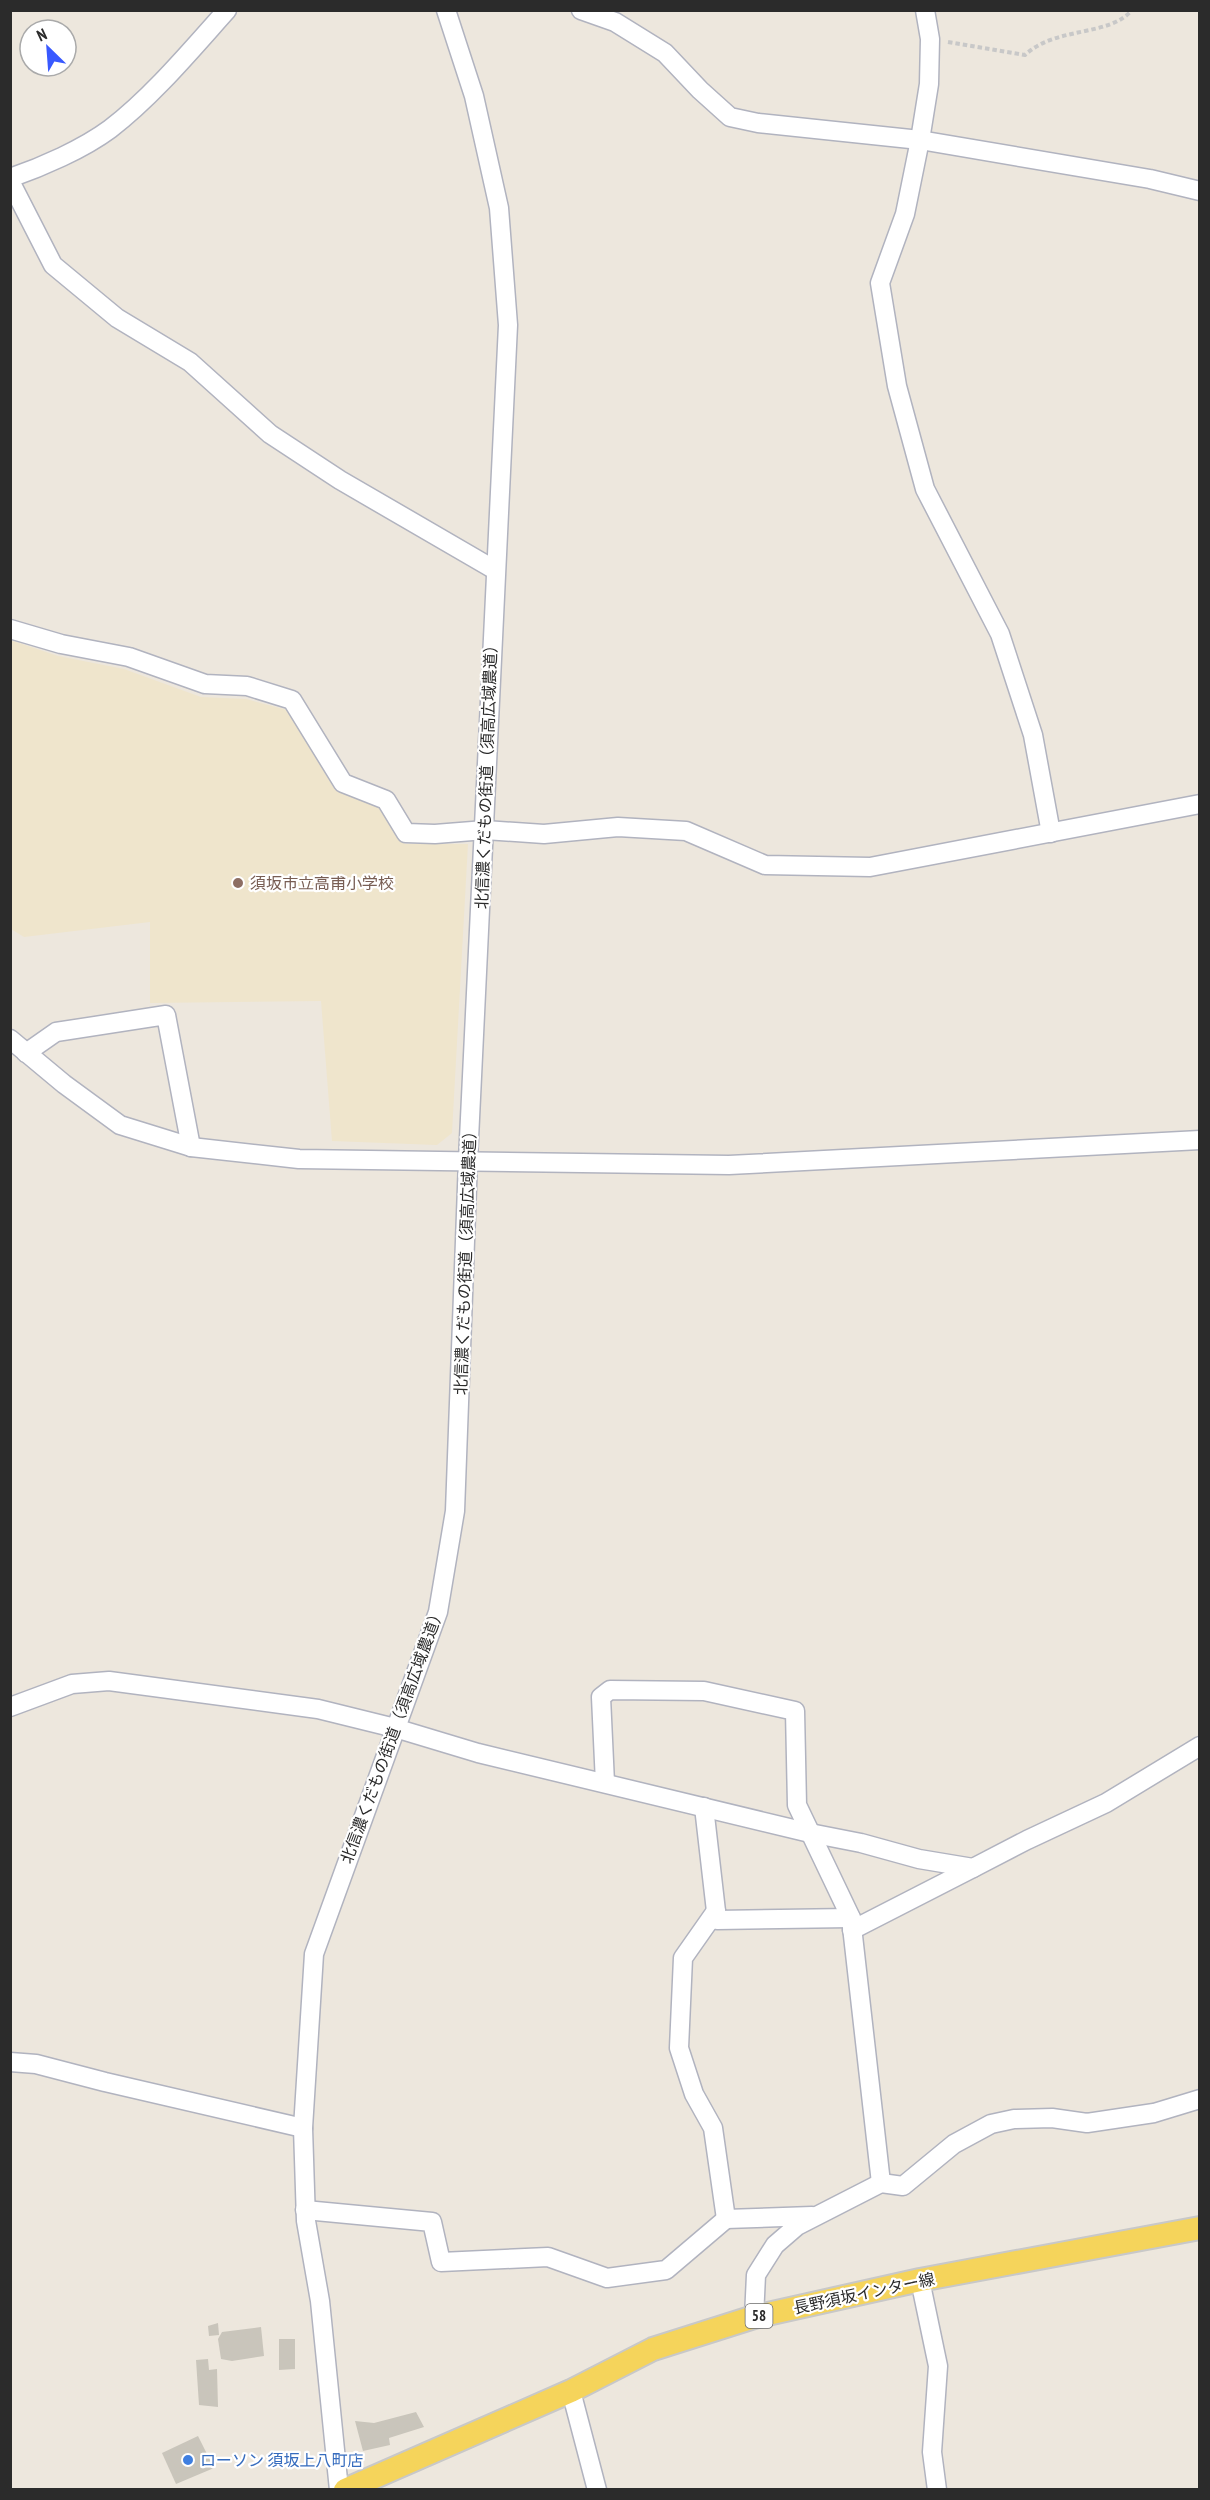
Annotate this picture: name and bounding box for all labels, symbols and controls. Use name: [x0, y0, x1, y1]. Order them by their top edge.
north arrow: [18, 18, 78, 78]
text: N: [34, 24, 50, 45]
street label: 北信濃くだもの街道（須高広域農道）: [471, 637, 501, 909]
place label: 須坂市立高甫小学校: [250, 873, 394, 893]
marker: 須坂市立高甫小学校: [231, 876, 245, 890]
street label: 北信濃くだもの街道（須高広域農道）: [450, 1123, 480, 1395]
street label: 北信濃くだもの街道（須高広域農道）: [336, 1604, 448, 1866]
street label: 長野須坂インター線: [791, 2268, 937, 2318]
road number: 58: [746, 2304, 772, 2328]
place label: ローソン 須坂上八町店: [200, 2450, 363, 2470]
marker: ローソン 須坂上八町店: [181, 2453, 195, 2467]

